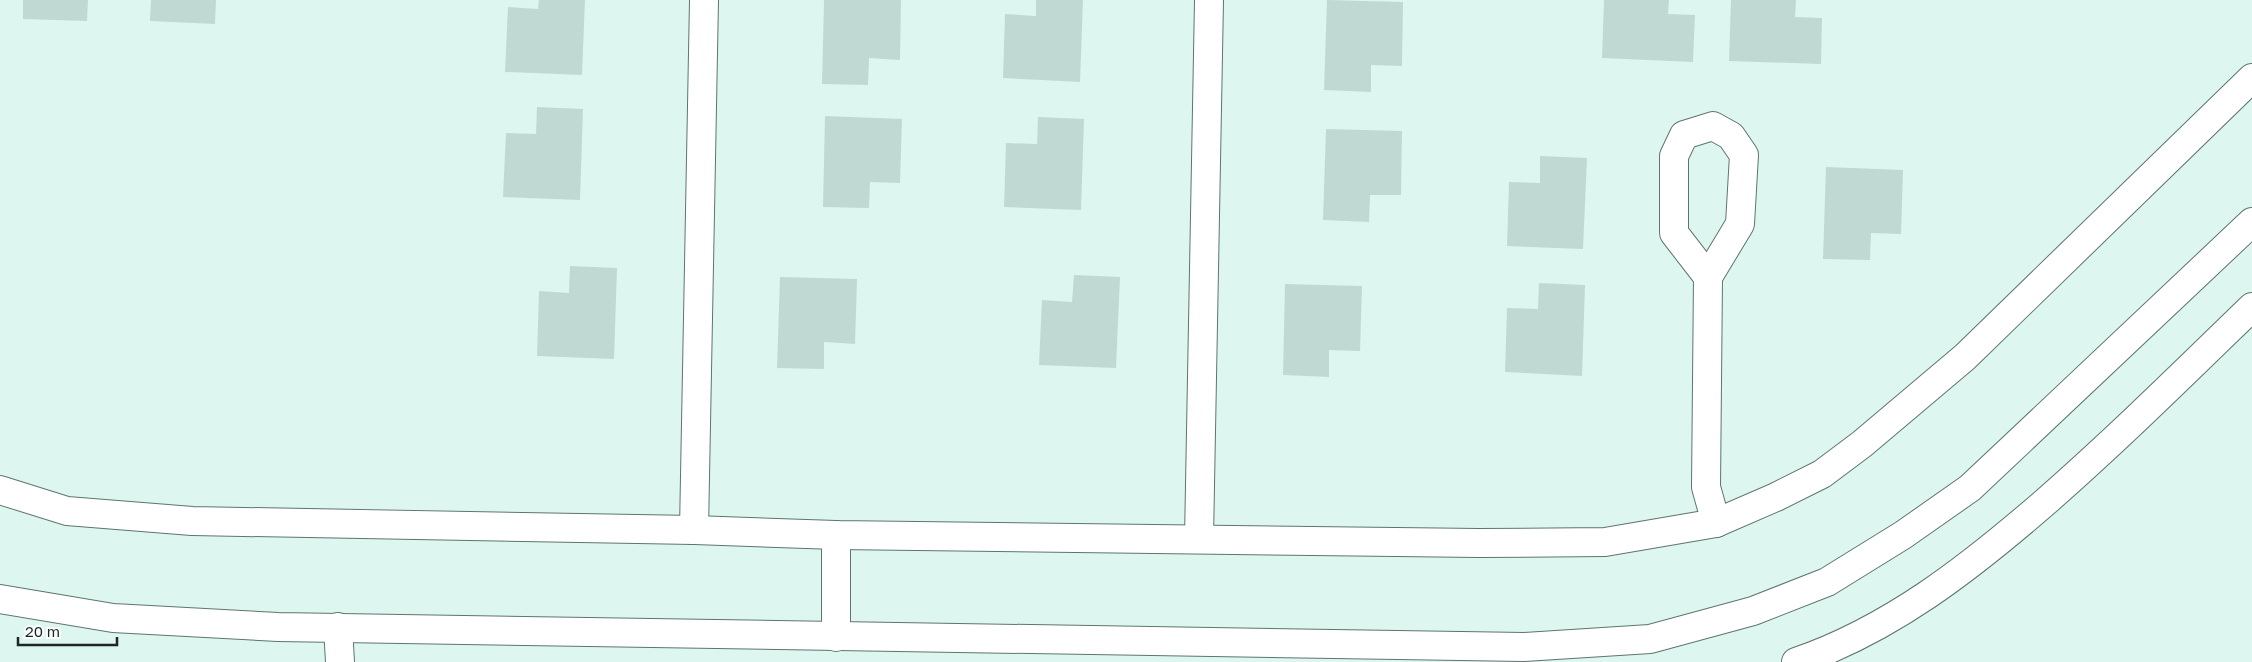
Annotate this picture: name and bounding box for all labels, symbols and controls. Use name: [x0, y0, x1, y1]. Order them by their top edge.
scale bar: [18, 614, 116, 646]
text: 20 m: [25, 622, 60, 640]

